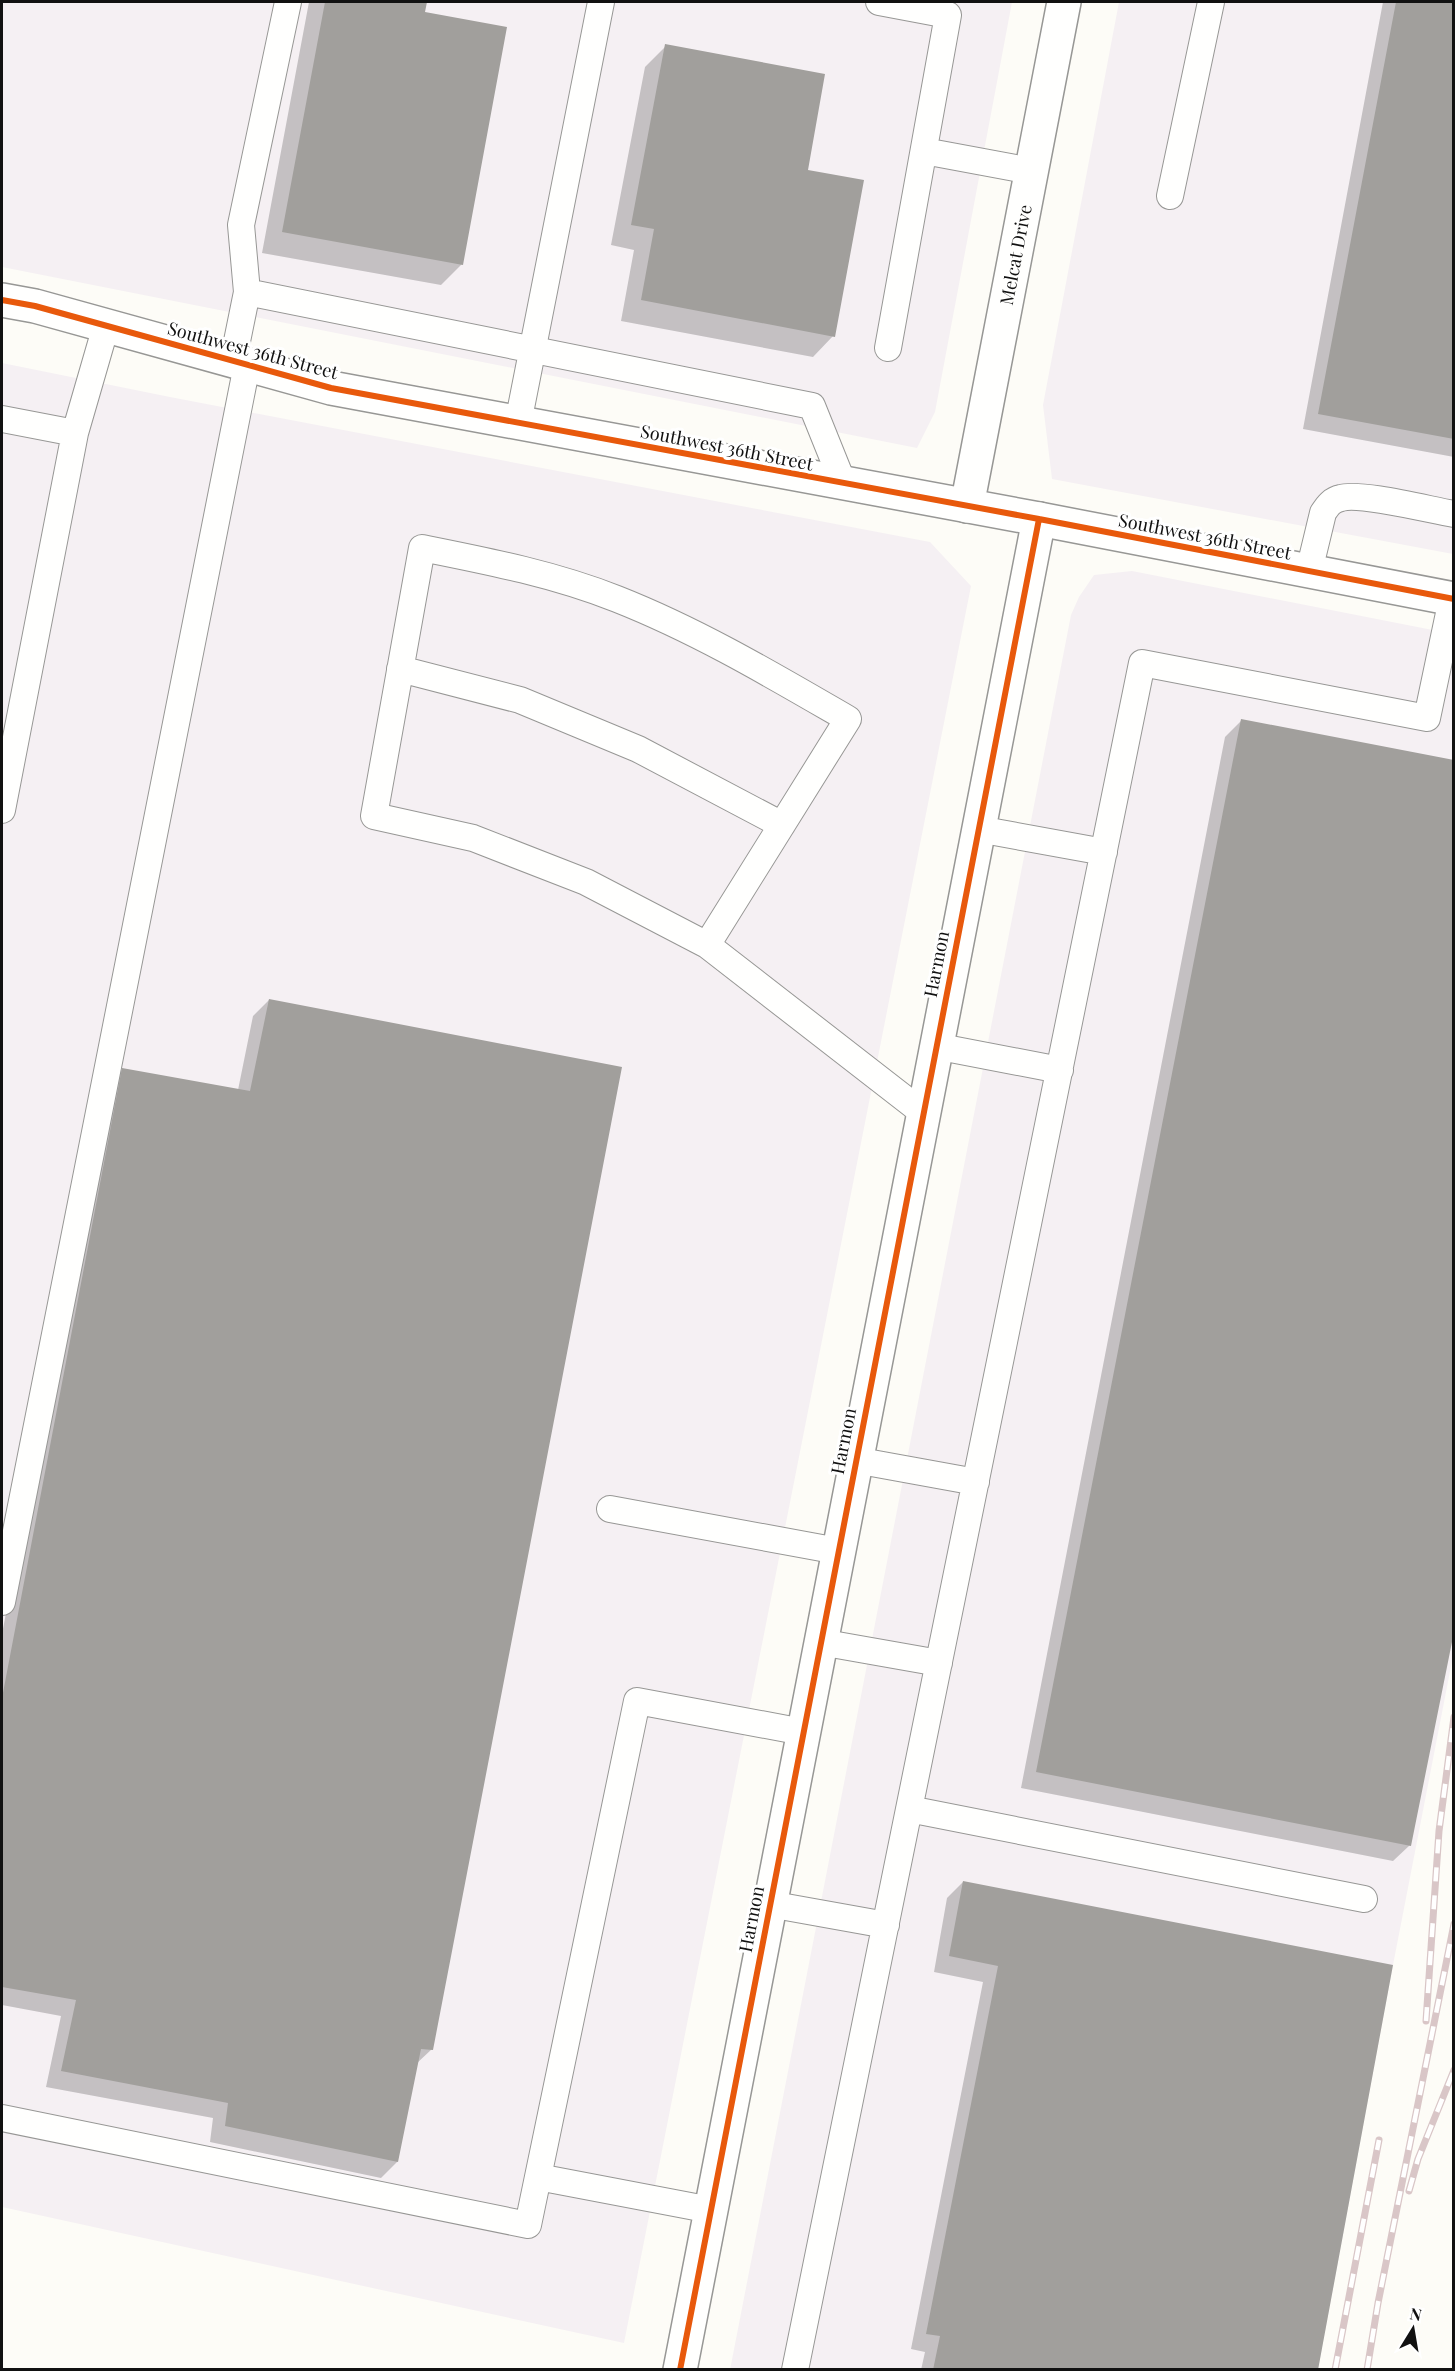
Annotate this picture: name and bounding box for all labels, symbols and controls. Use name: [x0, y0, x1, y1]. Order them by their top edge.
street label: Melcat Drive: [994, 202, 1037, 307]
street label: Southwest 36th Street: [165, 316, 341, 384]
street label: Southwest 36th Street: [639, 418, 816, 476]
street label: Southwest 36th Street: [1117, 507, 1294, 565]
street label: Harmon: [918, 929, 954, 999]
street label: Harmon: [825, 1406, 861, 1476]
street label: Harmon: [733, 1884, 769, 1954]
north arrow: [1383, 2299, 1443, 2359]
text: N: [1408, 2302, 1424, 2325]

